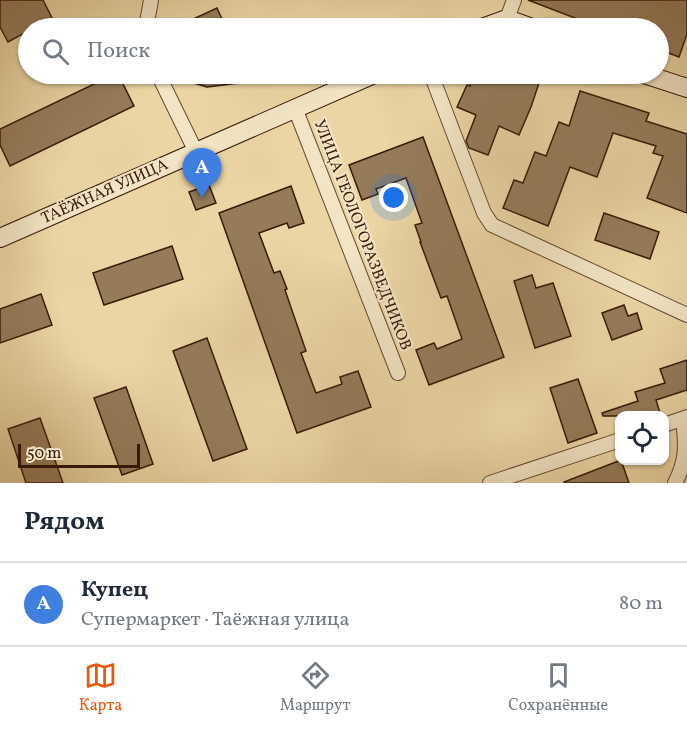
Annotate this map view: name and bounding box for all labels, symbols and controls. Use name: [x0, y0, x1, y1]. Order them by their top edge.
search box: [18, 18, 669, 84]
icon: search: [39, 35, 72, 68]
text: Поиск: [87, 36, 150, 67]
street label: УЛИЦА ГЕОЛОГОРАЗВЕДЧИКОВ: [308, 116, 416, 354]
pin: A: [182, 148, 222, 198]
street label: ТАЁЖНАЯ УЛИЦА: [38, 154, 172, 230]
your location: [379, 183, 408, 212]
map controls: [615, 411, 669, 465]
button: locate: [615, 411, 669, 465]
scale bar: [18, 441, 140, 468]
text: 50 m: [27, 443, 61, 465]
text: Рядом: [24, 504, 104, 540]
text: Купец: [81, 575, 148, 606]
text: A: [36, 590, 51, 618]
text: 80 m: [619, 590, 663, 618]
text: Супермаркет · Таёжная улица: [81, 606, 349, 634]
tab: Карта: [79, 659, 122, 717]
tab: Маршрут: [280, 659, 351, 717]
tab: Сохранённые: [508, 659, 608, 717]

